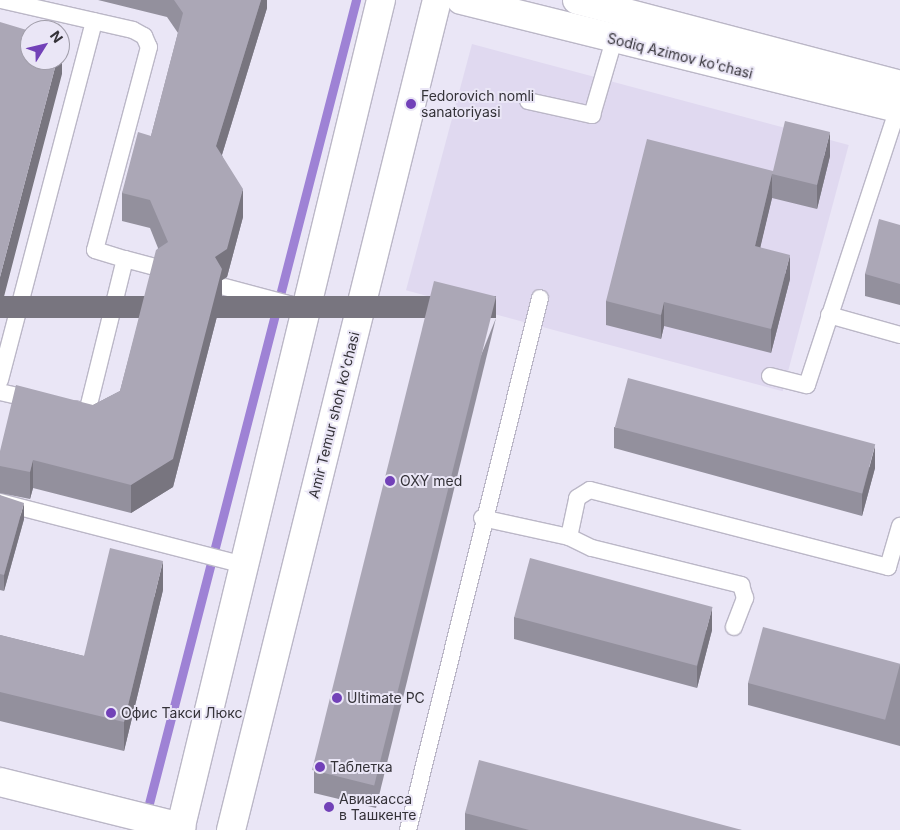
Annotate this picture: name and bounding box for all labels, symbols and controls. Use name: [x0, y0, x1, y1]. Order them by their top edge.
north arrow: [20, 20, 70, 70]
text: N: [47, 27, 67, 46]
street label: Sodiq Azimov ko'chasi: [606, 30, 754, 82]
place label: Fedorovich nomli sanatoriyasi: [421, 88, 534, 120]
marker: Fedorovich nomli sanatoriyasi: [405, 98, 417, 110]
street label: Amir Temur shoh ko'chasi: [305, 330, 363, 500]
place label: OXY med: [400, 473, 462, 489]
marker: OXY med: [384, 475, 396, 487]
place label: Ultimate PC: [347, 690, 425, 706]
marker: Ultimate PC: [331, 692, 343, 704]
place label: Офис Такси Люкс: [121, 705, 242, 721]
marker: Офис Такси Люкс: [105, 707, 117, 719]
place label: Таблетка: [330, 759, 393, 775]
marker: Таблетка: [314, 761, 326, 773]
place label: Авиакасса в Ташкенте: [339, 791, 416, 824]
marker: Авиакасса в Ташкенте: [323, 801, 335, 813]

